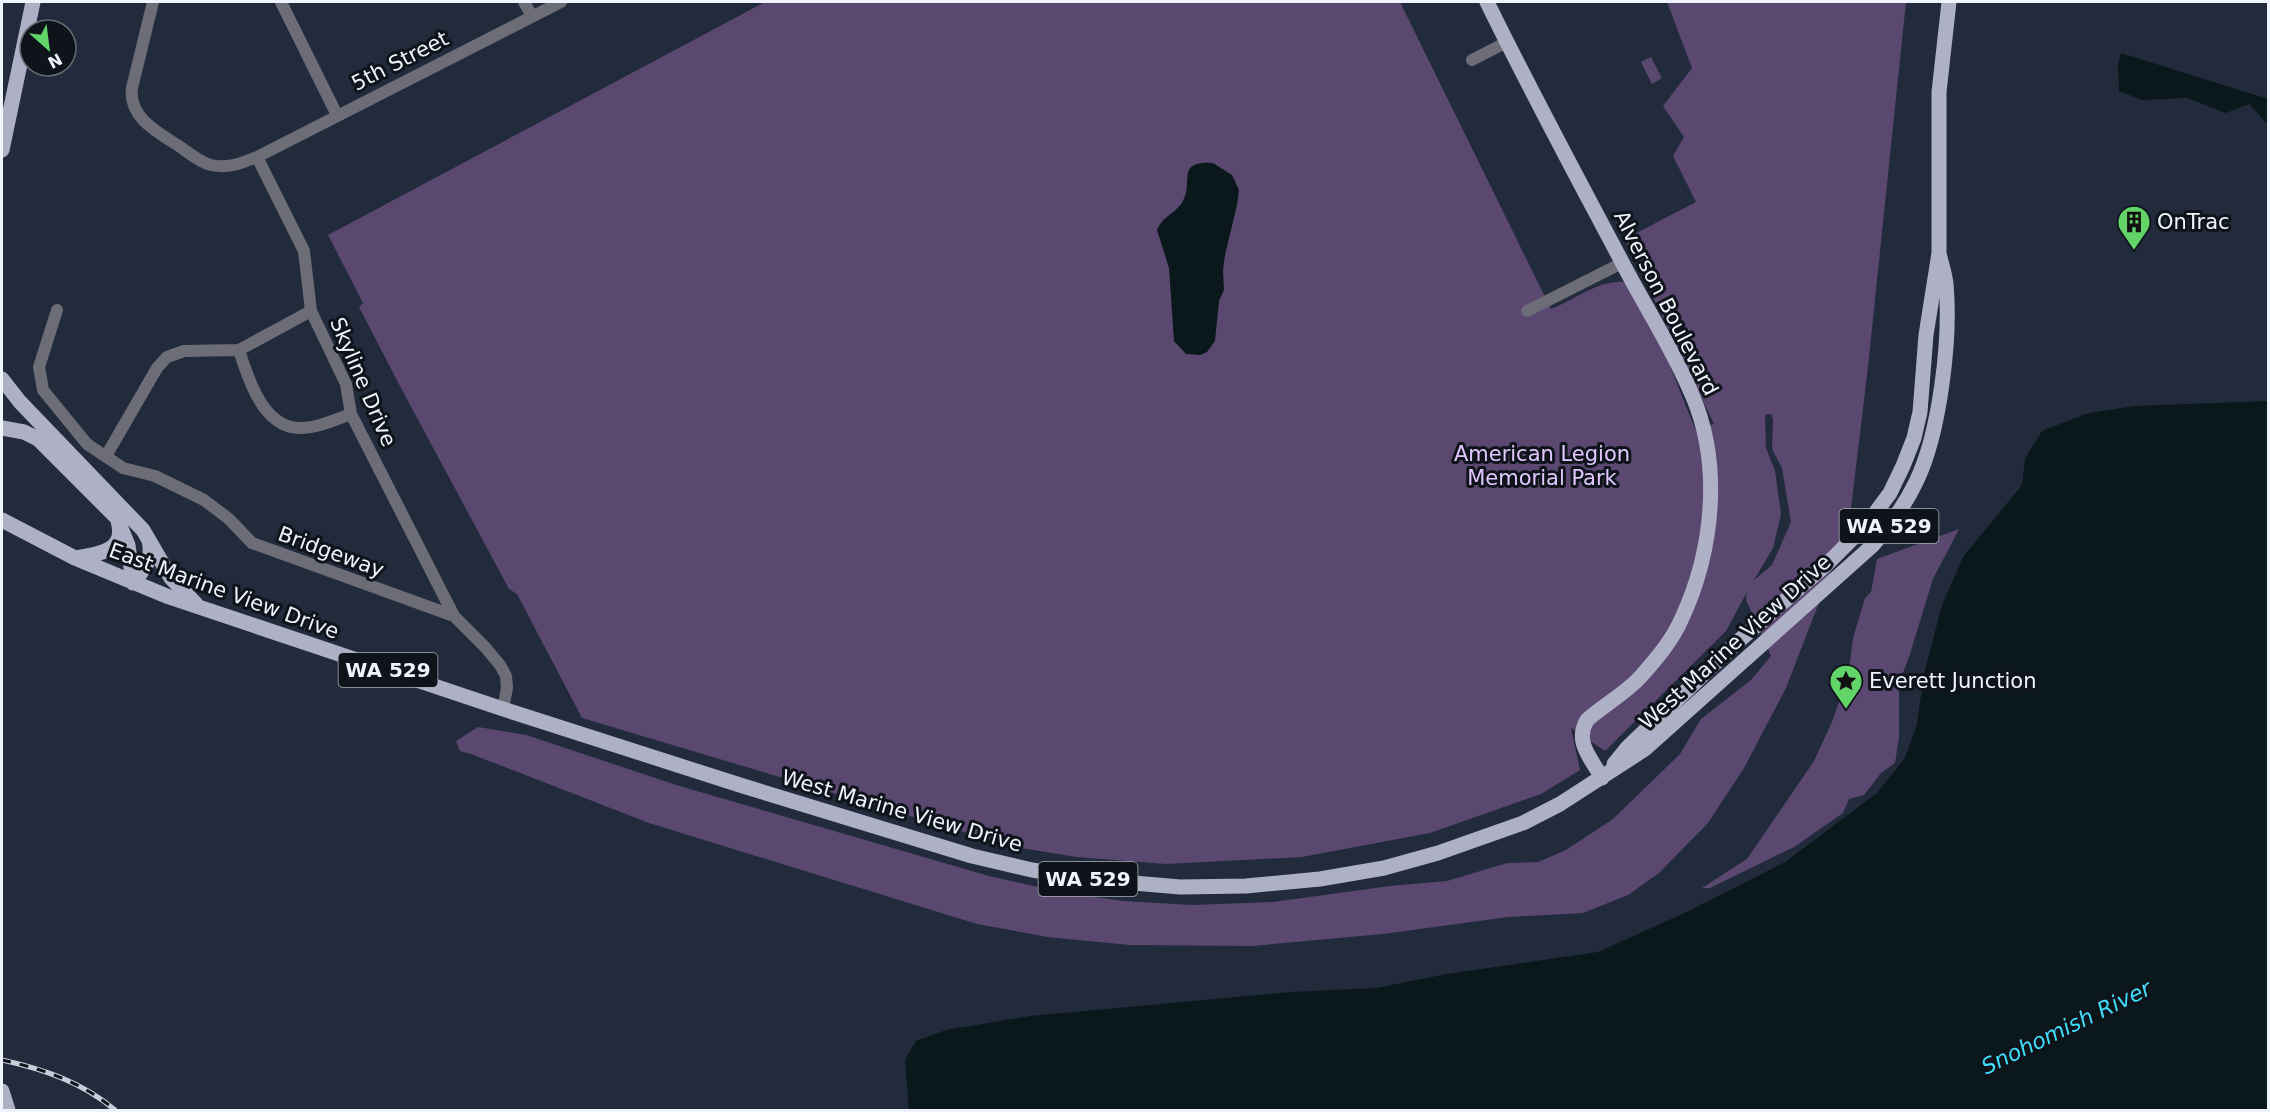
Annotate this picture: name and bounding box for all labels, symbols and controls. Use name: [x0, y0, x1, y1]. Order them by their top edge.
north arrow: [18, 18, 78, 78]
street label: 5th Street: [348, 26, 452, 96]
text: N: [44, 49, 65, 72]
building icon: OnTrac: [2116, 204, 2152, 251]
street label: Alverson Boulevard: [1609, 207, 1723, 399]
place label: OnTrac: [2157, 210, 2230, 234]
street label: Skyline Drive: [325, 314, 401, 450]
park label: American Legion Memorial Park: [1454, 442, 1630, 490]
road number: WA 529: [1840, 509, 1938, 543]
street label: Bridgeway: [275, 522, 387, 582]
street label: East Marine View Drive: [106, 538, 342, 644]
street label: West Marine View Drive: [1634, 550, 1836, 734]
road number: WA 529: [338, 653, 438, 687]
place icon: Everett Junction: [1828, 663, 1864, 710]
place label: Everett Junction: [1869, 669, 2036, 693]
street label: West Marine View Drive: [779, 765, 1025, 857]
road number: WA 529: [1038, 862, 1138, 896]
water label: Snohomish River: [1977, 975, 2157, 1079]

